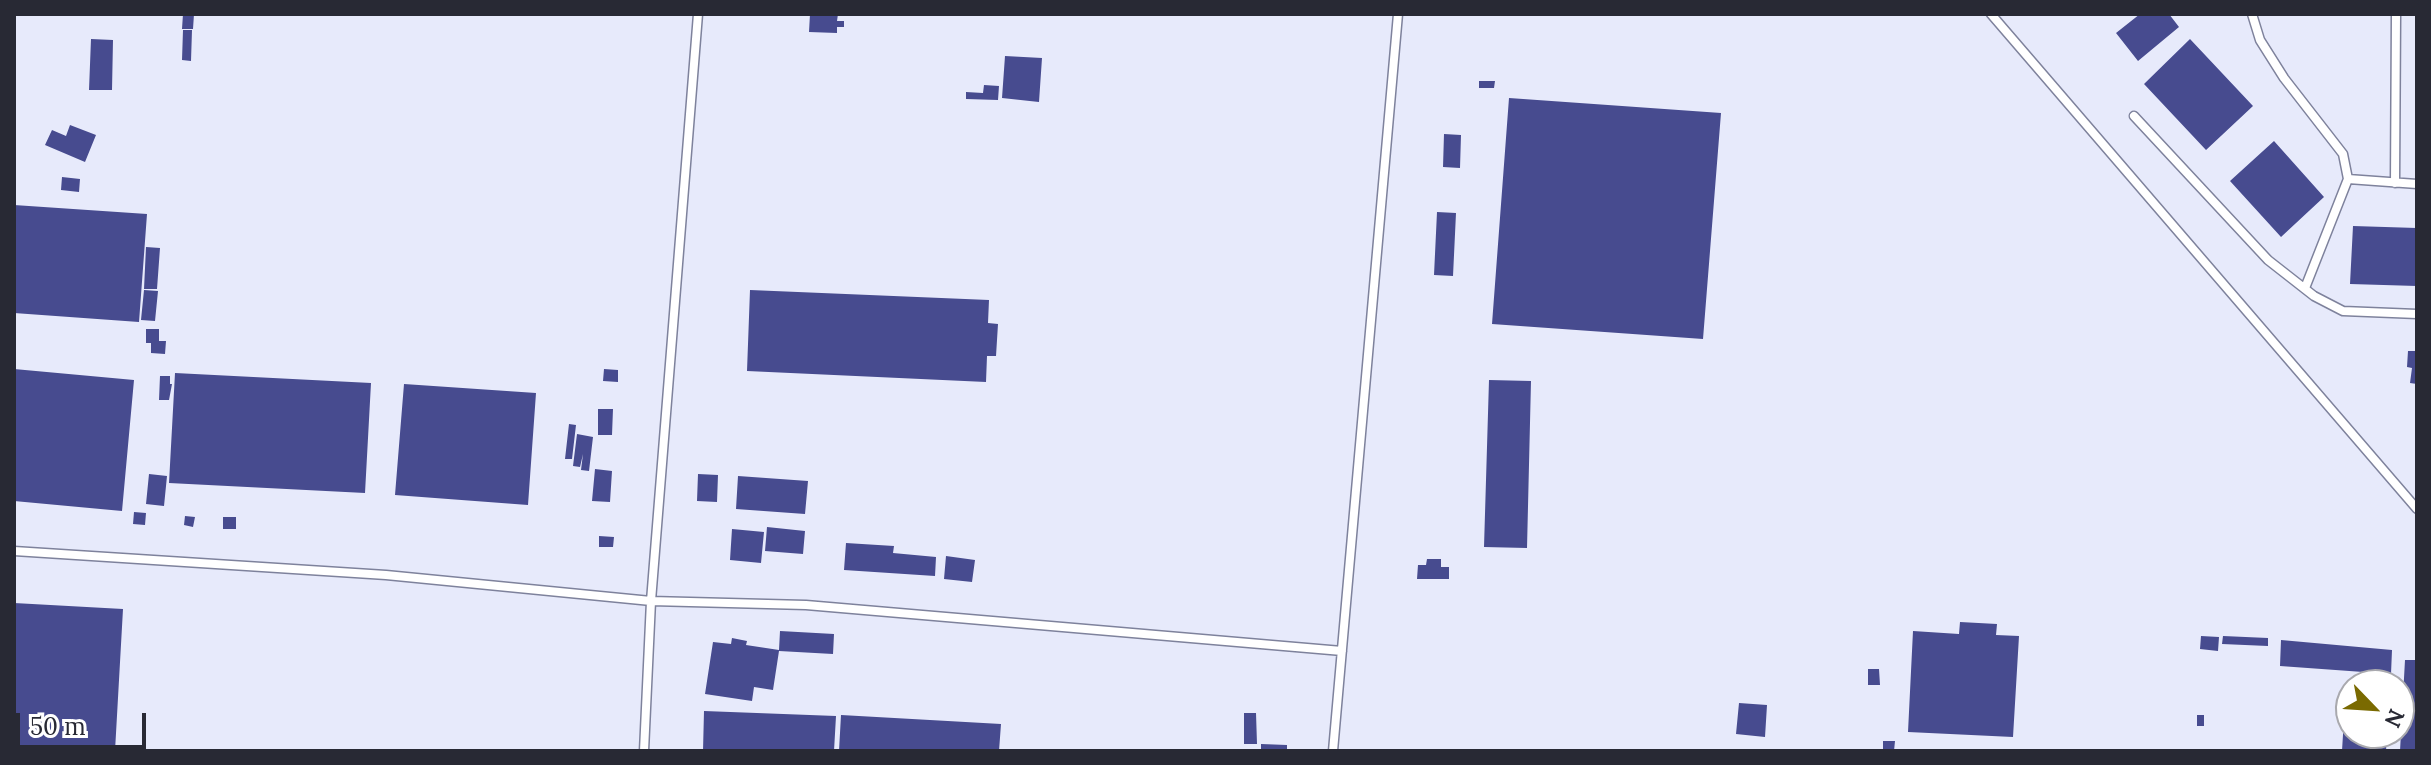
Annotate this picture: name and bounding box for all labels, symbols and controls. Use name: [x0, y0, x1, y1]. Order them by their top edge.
north arrow: [2335, 669, 2415, 749]
scale bar: [20, 697, 150, 747]
text: N: [2379, 705, 2411, 732]
text: 50 m: [30, 711, 86, 742]

